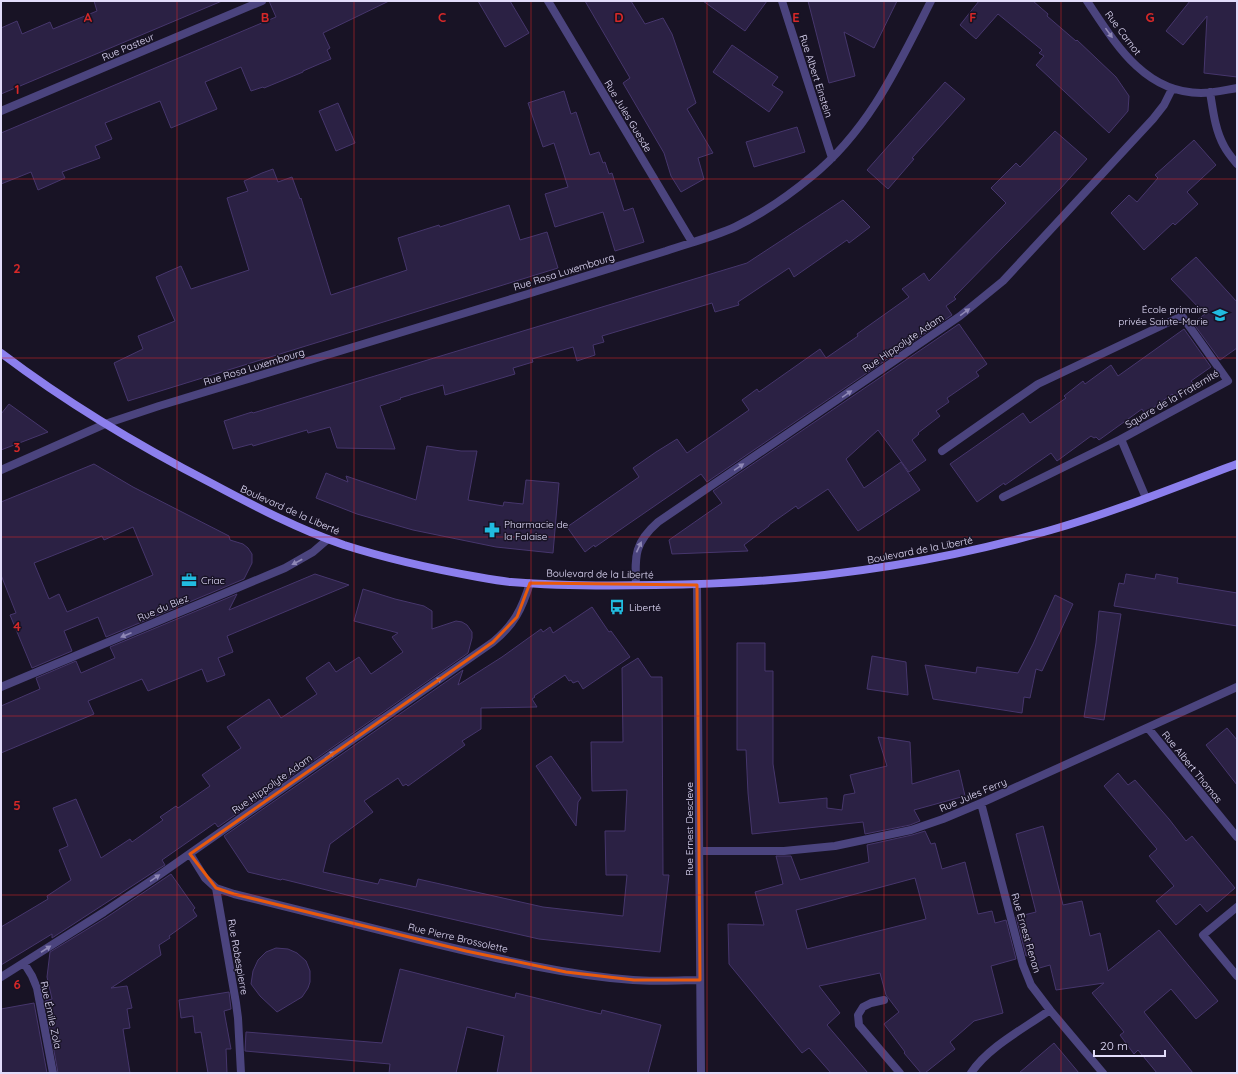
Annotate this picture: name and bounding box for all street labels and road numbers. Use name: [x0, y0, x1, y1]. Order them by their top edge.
street label: Rue Carnot: [1102, 8, 1144, 58]
street label: Rue Pasteur: [100, 30, 156, 64]
street label: Rue Albert Einstein: [796, 33, 836, 119]
street label: Rue Jules Guesde: [601, 77, 655, 155]
street label: Rue Rosa Luxembourg: [512, 250, 616, 294]
street label: Rue Hippolyte Adam: [860, 311, 946, 375]
street label: Rue Rosa Luxembourg: [202, 345, 306, 389]
street label: Square de la Fraternité: [1123, 367, 1221, 431]
street label: Boulevard de la Liberté: [238, 482, 342, 538]
street label: Boulevard de la Liberté: [866, 533, 974, 567]
street label: Boulevard de la Liberté: [546, 567, 654, 581]
street label: Rue du Biez: [135, 591, 191, 625]
street label: Rue Albert Thomas: [1159, 728, 1225, 806]
street label: Rue Hippolyte Adam: [229, 751, 315, 817]
street label: Rue Jules Ferry: [937, 775, 1009, 815]
street label: Rue Ernest Descleve: [683, 782, 696, 876]
street label: Rue Ernest Renan: [1008, 892, 1044, 974]
street label: Rue Robespierre: [225, 918, 251, 996]
street label: Rue Pierre Brossolette: [407, 920, 510, 956]
street label: Rue Émile Zola: [37, 980, 65, 1050]

